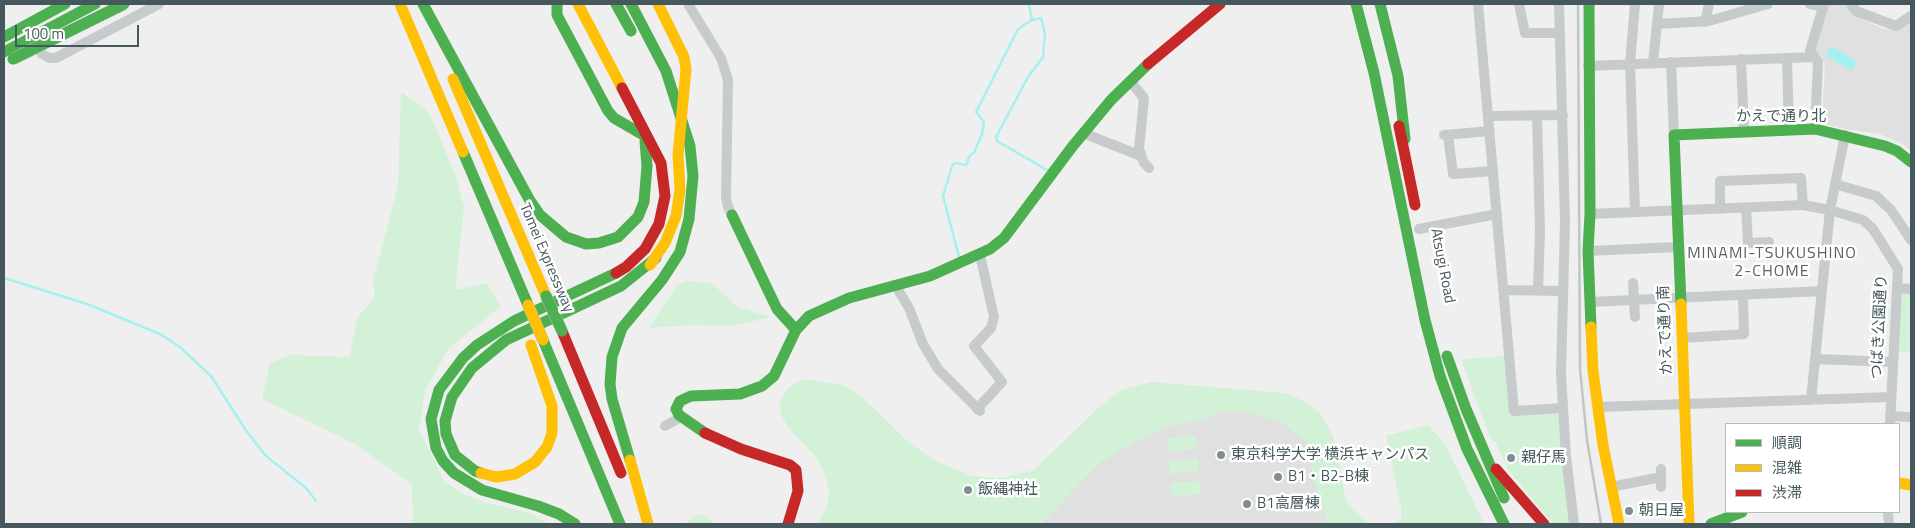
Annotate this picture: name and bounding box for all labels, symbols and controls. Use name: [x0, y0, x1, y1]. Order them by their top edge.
scale bar: [18, 15, 141, 47]
text: 100 m: [23, 22, 64, 45]
street label: かえで通り北: [1736, 108, 1826, 126]
street label: Tomei Expressway: [515, 201, 577, 315]
street label: Atsugi Road: [1426, 227, 1458, 305]
district label: MINAMI-TSUKUSHINO 2-CHOME: [1685, 244, 1859, 282]
street label: つばき公園通り: [1868, 274, 1892, 380]
street label: かえで通り南: [1655, 285, 1677, 375]
legend: [1725, 423, 1900, 513]
text: 順調: [1772, 431, 1802, 454]
place label: 東京科学大学 横浜キャンパス: [1231, 446, 1429, 464]
marker: 東京科学大学 横浜キャンパス: [1215, 449, 1227, 461]
place label: 親仔馬: [1521, 449, 1566, 467]
marker: 親仔馬: [1505, 452, 1517, 464]
text: 混雑: [1772, 456, 1802, 479]
place label: B1・B2-B棟: [1288, 468, 1369, 486]
marker: B1・B2-B棟: [1272, 471, 1284, 483]
place label: 飯縄神社: [978, 481, 1038, 499]
text: 渋滞: [1772, 481, 1802, 504]
marker: 飯縄神社: [962, 484, 974, 496]
place label: B1高層棟: [1257, 495, 1320, 513]
marker: B1高層棟: [1241, 498, 1253, 510]
place label: 朝日屋: [1639, 502, 1684, 520]
marker: 朝日屋: [1623, 505, 1635, 517]

